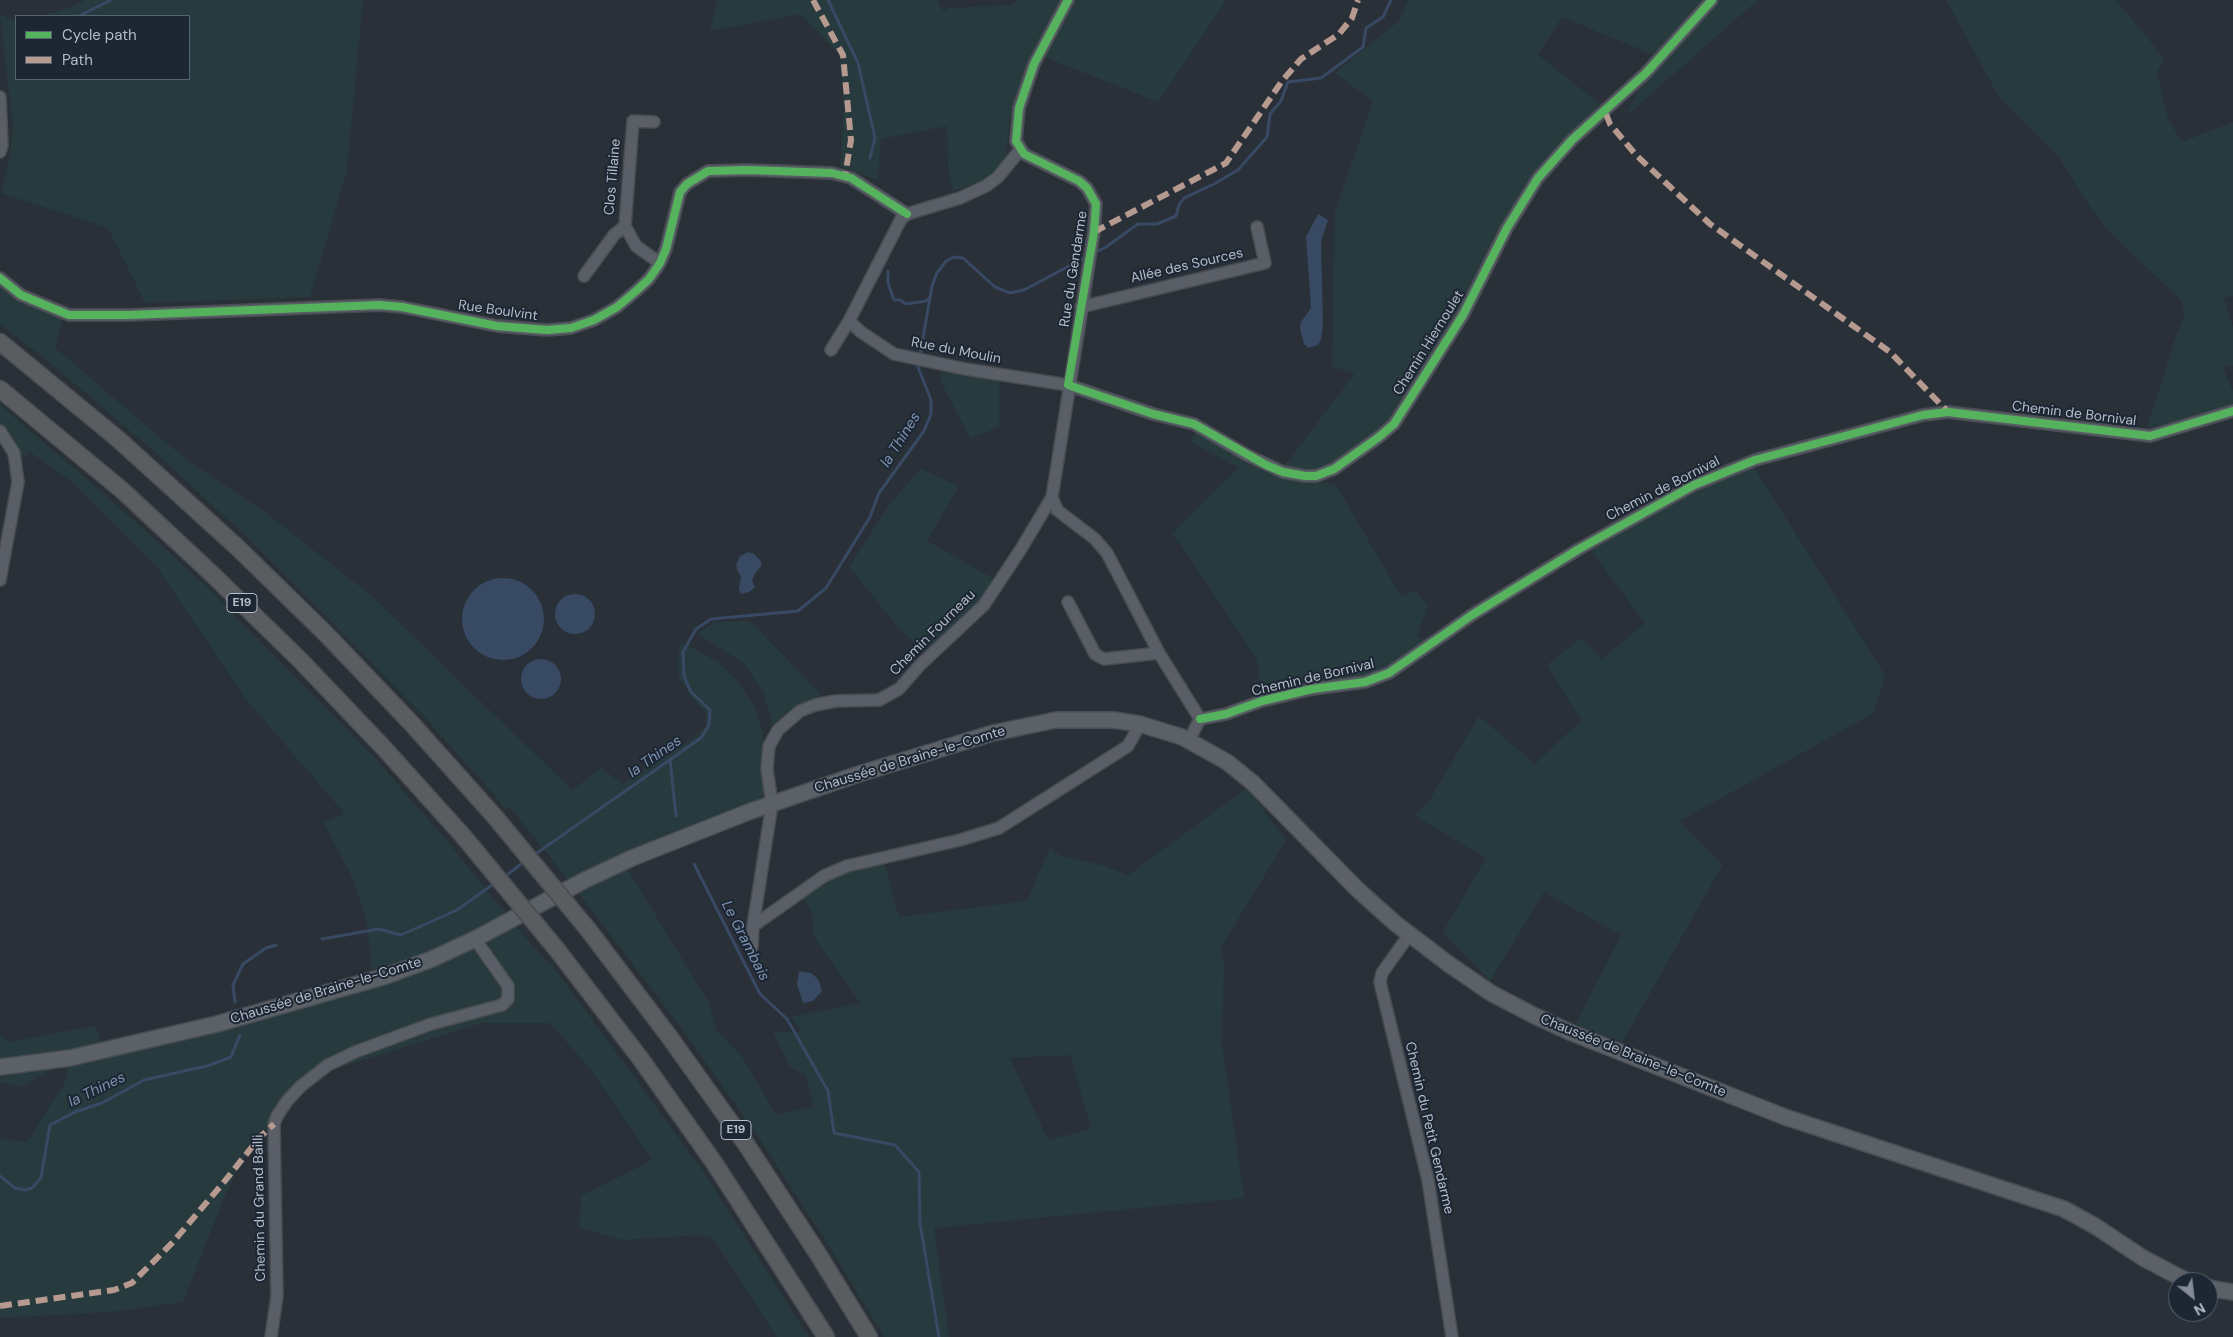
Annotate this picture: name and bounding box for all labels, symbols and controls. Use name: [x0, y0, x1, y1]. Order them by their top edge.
legend: [15, 15, 190, 80]
text: Cycle path: [62, 25, 137, 45]
text: Path: [62, 50, 93, 70]
street label: Clos Tillaine: [601, 138, 625, 216]
street label: Rue du Gendarme: [1057, 210, 1091, 328]
street label: Allée des Sources: [1129, 245, 1245, 287]
street label: Chemin Hiernoulet: [1390, 288, 1468, 398]
street label: Rue Boulvint: [457, 297, 539, 325]
street label: Rue du Moulin: [910, 334, 1002, 368]
street label: Chemin de Bornival: [2011, 398, 2137, 430]
water label: la Thines: [877, 409, 925, 471]
street label: Chemin de Bornival: [1603, 453, 1723, 525]
street label: Chemin Fourneau: [887, 587, 979, 679]
road number: E19: [227, 594, 257, 612]
street label: Chemin de Bornival: [1250, 656, 1376, 700]
street label: Chaussée de Braine-le-Comte: [813, 723, 1007, 797]
water label: la Thines: [625, 732, 685, 782]
water label: Le Grambais: [717, 898, 773, 984]
street label: Chaussée de Braine-le-Comte: [229, 954, 423, 1028]
street label: Chaussée de Braine-le-Comte: [1538, 1011, 1728, 1101]
street label: Chemin du Petit Gendarme: [1401, 1040, 1457, 1216]
water label: la Thines: [66, 1068, 128, 1112]
road number: E19: [721, 1120, 751, 1140]
street label: Chemin du Grand Bailli: [250, 1134, 270, 1282]
north arrow: [2168, 1272, 2218, 1322]
text: N: [2191, 1299, 2209, 1320]

